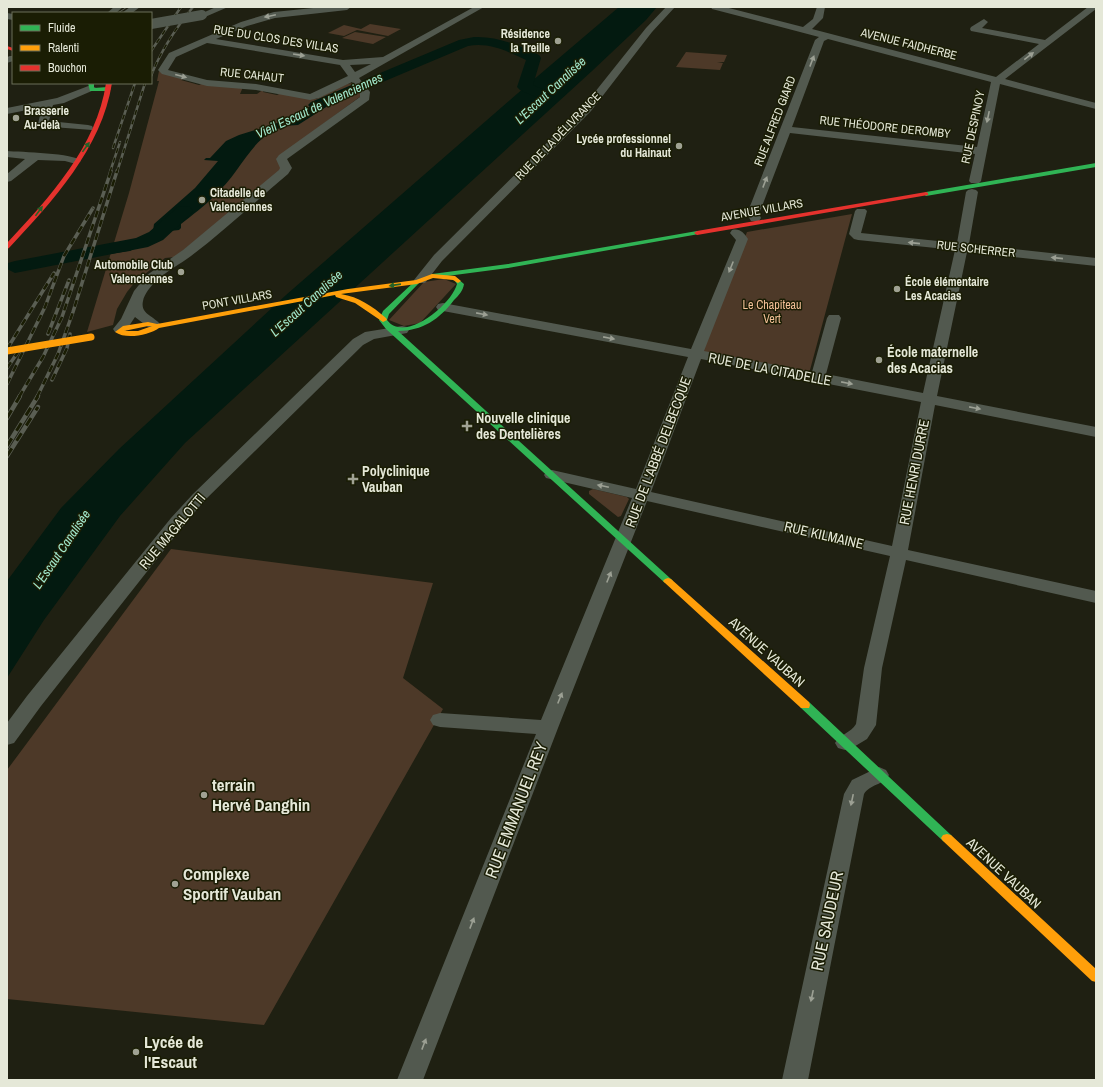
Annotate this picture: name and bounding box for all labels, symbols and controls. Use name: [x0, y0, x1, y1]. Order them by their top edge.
legend: [12, 12, 152, 84]
one-way arrow: [263, 14, 276, 20]
text: Fluide: [48, 20, 75, 36]
street label: RUE DU CLOS DES VILLAS: [212, 21, 340, 57]
street label: AVENUE FAIDHERBE: [858, 24, 959, 64]
place label: Résidence la Treille: [501, 26, 551, 56]
marker: Résidence la Treille: [553, 36, 563, 46]
text: Ralenti: [48, 40, 79, 56]
one-way arrow: [292, 52, 305, 58]
one-way arrow: [1023, 52, 1034, 61]
water label: L'Escaut Canalisée: [511, 53, 590, 128]
one-way arrow: [810, 54, 816, 66]
text: Bouchon: [48, 60, 87, 76]
street label: RUE CAHAUT: [219, 64, 285, 86]
water label: Vieil Escaut de Valenciennes: [253, 69, 385, 142]
one-way arrow: [176, 73, 188, 79]
street label: RUE ALFRED GIARD: [750, 73, 800, 169]
street label: RUE DE LA DÉLIVRANCE: [512, 88, 604, 184]
street label: RUE DESPINOY: [957, 89, 989, 165]
place label: Brasserie Au-delà: [24, 103, 69, 133]
one-way arrow: [985, 111, 991, 124]
street label: RUE THÉODORE DEROMBY: [819, 112, 952, 142]
marker: Brasserie Au-delà: [11, 113, 21, 123]
place label: Lycée professionnel du Hainaut: [576, 131, 672, 161]
marker: Lycée professionnel du Hainaut: [674, 141, 684, 151]
one-way arrow: [82, 142, 90, 152]
one-way arrow: [763, 176, 769, 188]
place label: Citadelle de Valenciennes: [210, 185, 273, 215]
marker: Citadelle de Valenciennes: [197, 195, 207, 205]
street label: AVENUE VILLARS: [719, 195, 805, 225]
one-way arrow: [35, 206, 44, 217]
street label: RUE SCHERRER: [936, 237, 1016, 261]
one-way arrow: [908, 239, 920, 246]
one-way arrow: [1051, 255, 1063, 261]
place label: Automobile Club Valenciennes: [94, 257, 174, 287]
one-way arrow: [728, 261, 734, 273]
water label: L'Escaut Canalisée: [267, 266, 346, 340]
marker: Automobile Club Valenciennes: [176, 267, 186, 277]
place label: École élémentaire Les Acacias: [905, 274, 989, 304]
one-way arrow: [389, 282, 401, 288]
marker: École élémentaire Les Acacias: [892, 284, 902, 294]
street label: PONT VILLARS: [201, 286, 273, 314]
park label: Le Chapiteau Vert: [742, 297, 802, 327]
one-way arrow: [476, 312, 488, 318]
one-way arrow: [603, 336, 616, 342]
place label: École maternelle des Acacias: [887, 343, 978, 377]
street label: RUE DE LA CITADELLE: [707, 348, 833, 390]
marker: École maternelle des Acacias: [874, 355, 884, 365]
street label: RUE DE L'ABBÉ DELBECQUE: [621, 374, 695, 530]
one-way arrow: [841, 381, 853, 387]
one-way arrow: [969, 405, 981, 411]
place label: Nouvelle clinique des Dentelières: [476, 409, 570, 443]
street label: RUE HENRI DURRE: [895, 418, 933, 526]
marker: Nouvelle clinique des Dentelières: [461, 420, 473, 432]
place label: Polyclinique Vauban: [362, 462, 430, 496]
marker: Polyclinique Vauban: [347, 473, 359, 485]
one-way arrow: [597, 482, 609, 488]
street label: RUE MAGALOTTI: [135, 489, 209, 573]
water label: L'Escaut Canalisée: [29, 507, 94, 592]
street label: RUE KILMAINE: [782, 517, 866, 553]
one-way arrow: [607, 571, 613, 583]
street label: AVENUE VAUBAN: [725, 613, 809, 691]
one-way arrow: [558, 691, 564, 703]
street label: RUE EMMANUEL REY: [479, 738, 552, 881]
place label: terrain Hervé Danghin: [212, 773, 310, 816]
marker: terrain Hervé Danghin: [199, 790, 209, 800]
one-way arrow: [849, 794, 855, 806]
street label: AVENUE VAUBAN: [962, 833, 1045, 912]
place label: Complexe Sportif Vauban: [183, 862, 281, 905]
street label: RUE SAUDEUR: [805, 869, 848, 973]
marker: Complexe Sportif Vauban: [170, 879, 180, 889]
one-way arrow: [469, 916, 475, 928]
one-way arrow: [809, 990, 815, 1002]
place label: Lycée de l'Escaut: [144, 1030, 203, 1073]
one-way arrow: [421, 1038, 427, 1049]
marker: Lycée de l'Escaut: [131, 1047, 141, 1057]

